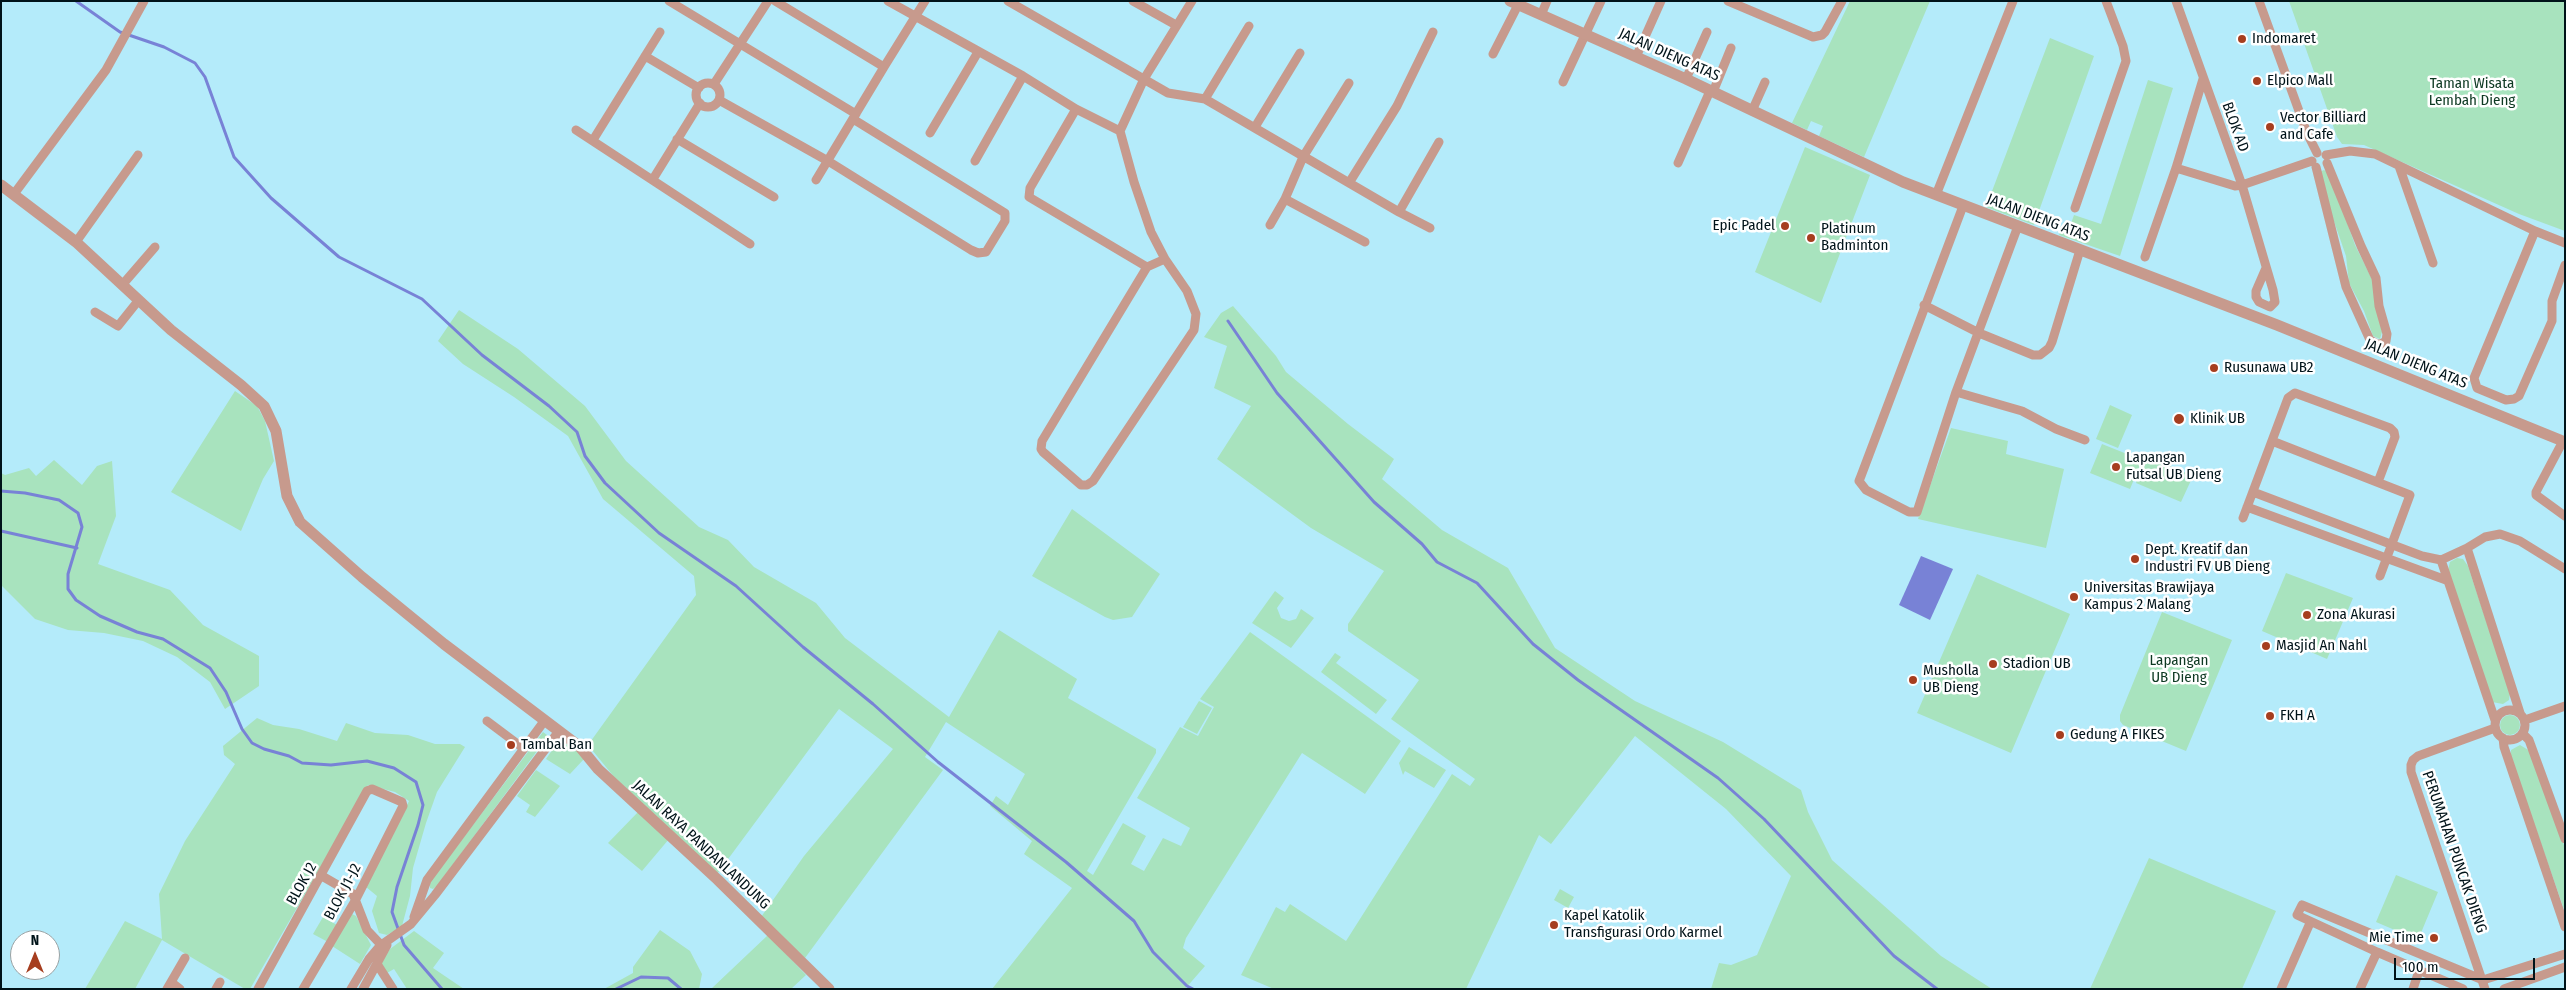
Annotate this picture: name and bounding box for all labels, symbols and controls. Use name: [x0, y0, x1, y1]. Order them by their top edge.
street label: JALAN DIENG ATAS: [1616, 25, 1722, 85]
place label: Indomaret: [2252, 30, 2316, 48]
marker: Indomaret: [2236, 33, 2248, 45]
place label: Elpico Mall: [2267, 72, 2333, 90]
marker: Elpico Mall: [2251, 75, 2263, 87]
park label: Taman Wisata Lembah Dieng: [2429, 75, 2515, 110]
street label: BLOK AD: [2218, 100, 2252, 154]
place label: Vector Billiard and Cafe: [2280, 109, 2366, 144]
marker: Vector Billiard and Cafe: [2264, 121, 2276, 133]
street label: JALAN DIENG ATAS: [1984, 190, 2092, 246]
place label: Epic Padel: [1713, 217, 1775, 235]
marker: Epic Padel: [1779, 220, 1791, 232]
place label: Platinum Badminton: [1821, 220, 1888, 255]
marker: Platinum Badminton: [1805, 232, 1817, 244]
street label: JALAN DIENG ATAS: [2362, 335, 2470, 393]
place label: Rusunawa UB2: [2224, 359, 2313, 377]
marker: Rusunawa UB2: [2208, 362, 2220, 374]
place label: Klinik UB: [2190, 410, 2245, 428]
marker: Klinik UB: [2172, 412, 2186, 426]
place label: Lapangan Futsal UB Dieng: [2126, 449, 2221, 484]
marker: Lapangan Futsal UB Dieng: [2110, 461, 2122, 473]
place label: Dept. Kreatif dan Industri FV UB Dieng: [2145, 541, 2270, 576]
marker: Dept. Kreatif dan Industri FV UB Dieng: [2129, 553, 2141, 565]
place label: Universitas Brawijaya Kampus 2 Malang: [2084, 579, 2214, 614]
marker: Universitas Brawijaya Kampus 2 Malang: [2068, 591, 2080, 603]
place label: Zona Akurasi: [2317, 606, 2395, 624]
marker: Zona Akurasi: [2301, 609, 2313, 621]
place label: Masjid An Nahl: [2276, 637, 2367, 655]
marker: Masjid An Nahl: [2260, 640, 2272, 652]
park label: Lapangan UB Dieng: [2149, 652, 2209, 687]
place label: Stadion UB: [2003, 655, 2071, 673]
marker: Stadion UB: [1987, 658, 1999, 670]
place label: Musholla UB Dieng: [1923, 662, 1979, 697]
marker: Musholla UB Dieng: [1907, 674, 1919, 686]
place label: FKH A: [2280, 707, 2315, 725]
marker: FKH A: [2264, 710, 2276, 722]
place label: Gedung A FIKES: [2070, 726, 2165, 744]
marker: Gedung A FIKES: [2054, 729, 2066, 741]
place label: Tambal Ban: [521, 736, 592, 754]
marker: Tambal Ban: [505, 739, 517, 751]
street label: PERUMAHAN PUNCAK DIENG: [2418, 769, 2490, 935]
street label: JALAN RAYA PANDANLANDUNG: [629, 777, 773, 913]
street label: BLOK J2: [283, 860, 321, 908]
street label: BLOK J1-J2: [321, 861, 365, 923]
place label: Kapel Katolik Transfigurasi Ordo Karmel: [1564, 907, 1722, 942]
marker: Kapel Katolik Transfigurasi Ordo Karmel: [1548, 919, 1560, 931]
place label: Mie Time: [2369, 929, 2424, 947]
north arrow: [10, 930, 60, 980]
text: N: [31, 932, 39, 949]
marker: Mie Time: [2428, 932, 2440, 944]
scale bar: [2396, 948, 2537, 980]
text: 100 m: [2402, 958, 2439, 976]

